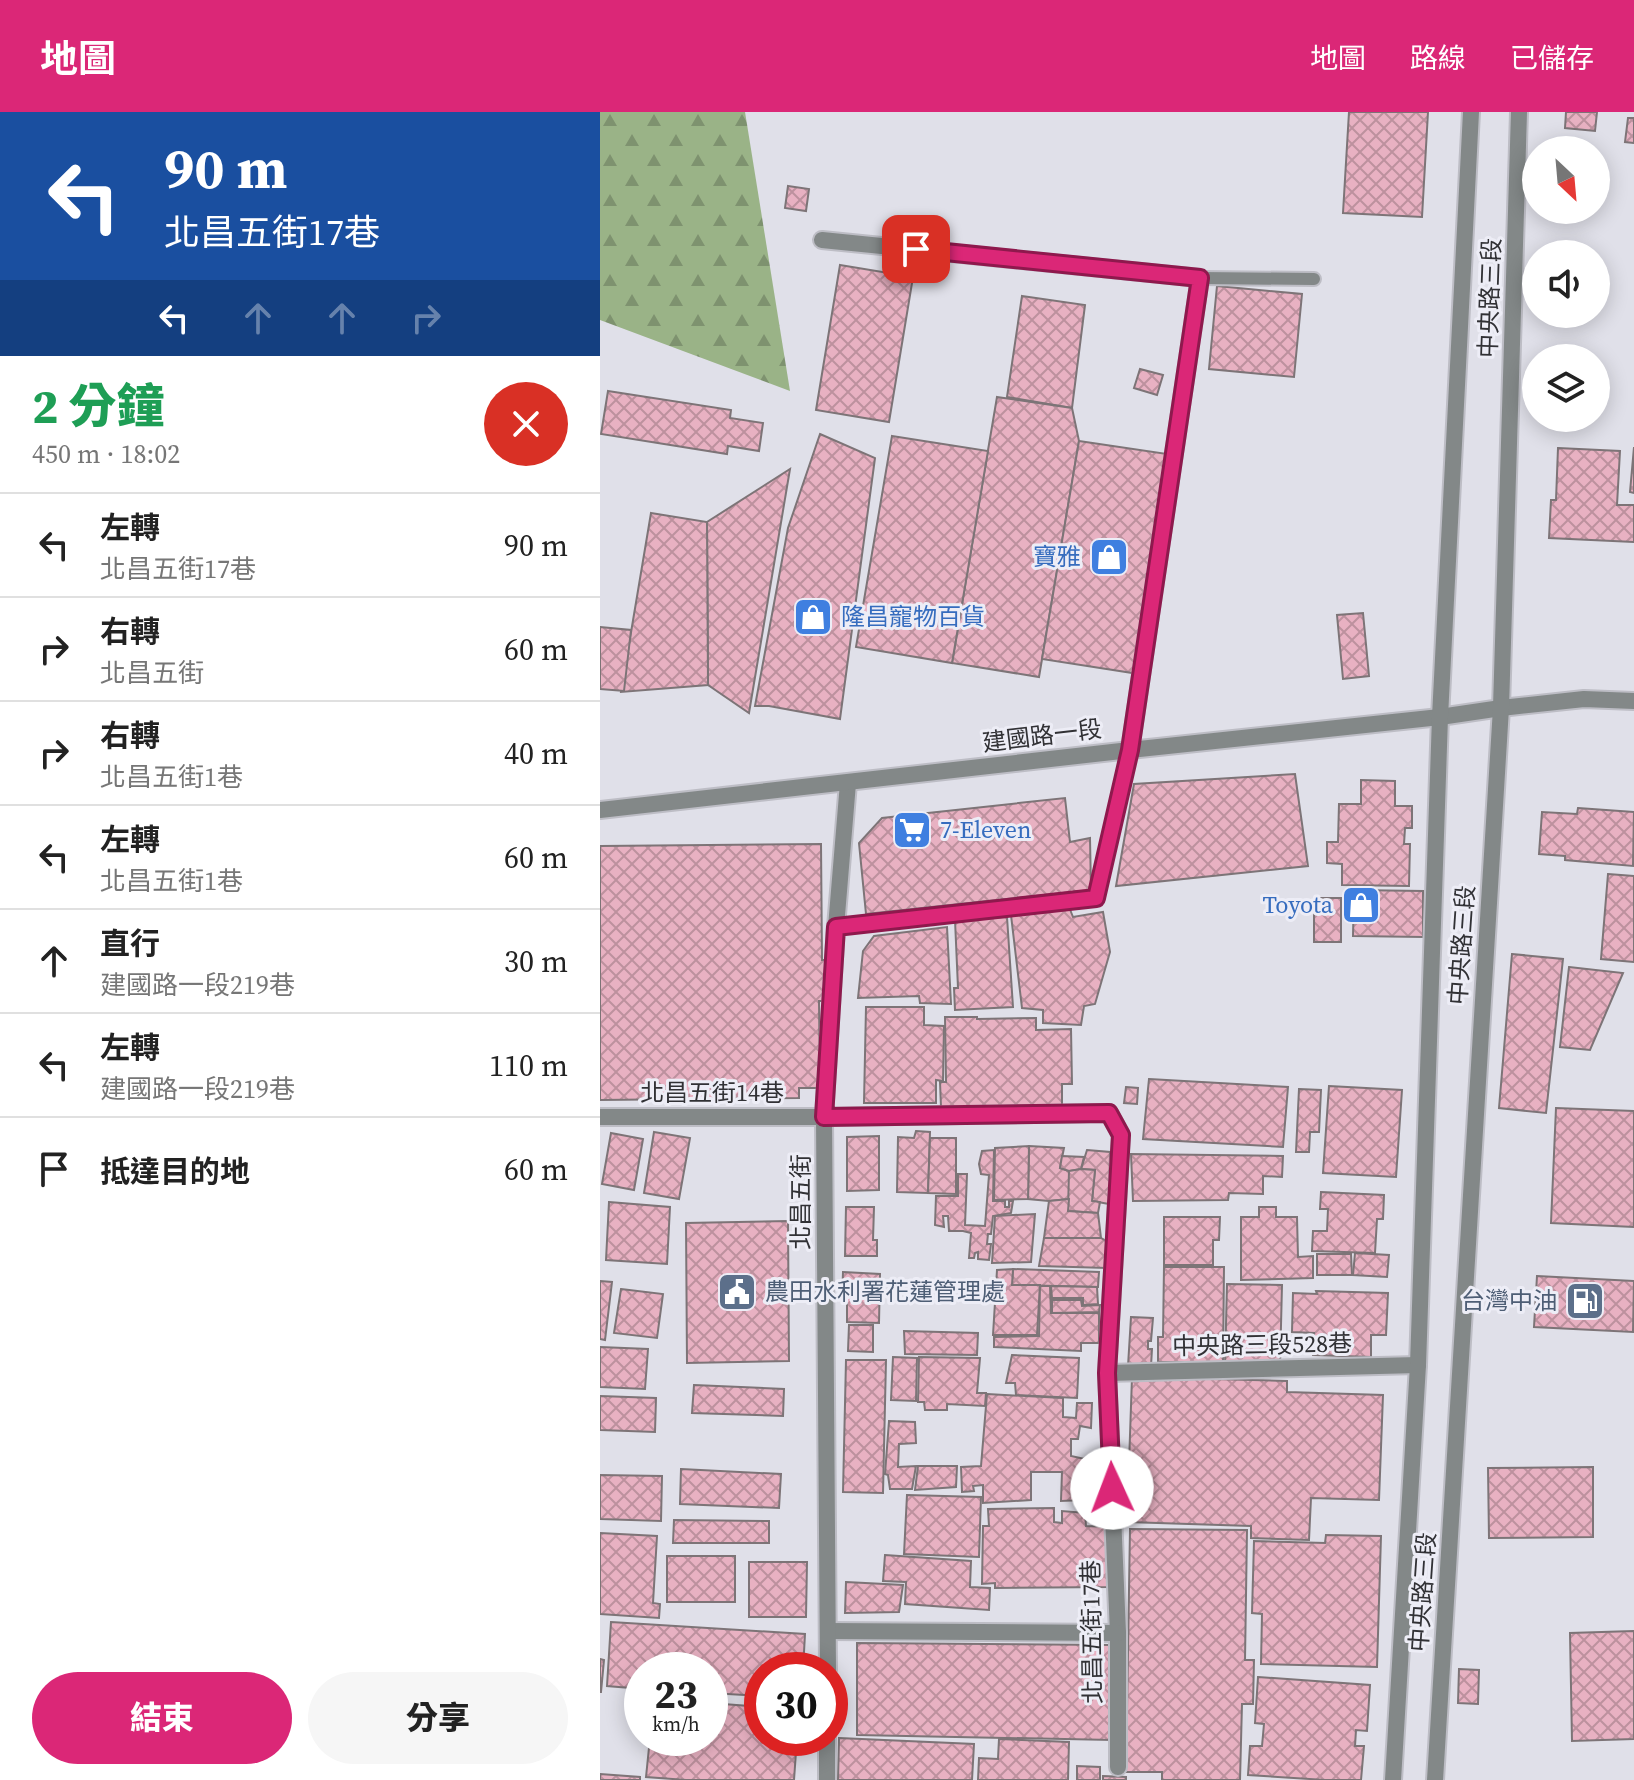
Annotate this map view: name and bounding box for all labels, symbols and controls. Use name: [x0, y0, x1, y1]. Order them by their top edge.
text: 地圖: [40, 33, 116, 85]
text: 地圖: [1310, 39, 1366, 77]
text: 路線: [1410, 39, 1466, 77]
text: 已儲存: [1510, 39, 1594, 77]
text: 90 m: [164, 130, 287, 207]
north arrow: [1522, 136, 1610, 224]
map controls: [1522, 136, 1610, 432]
icon: left: [32, 144, 136, 248]
text: 北昌五街17巷: [164, 208, 380, 257]
pin: [882, 215, 950, 283]
icon: arrive: [894, 227, 938, 271]
street label: 中央路三段: [1471, 237, 1508, 359]
button: sound: [1522, 240, 1610, 328]
icon: left: [152, 296, 196, 340]
icon: ahead: [236, 296, 280, 340]
icon: ahead: [320, 296, 364, 340]
icon: right: [404, 296, 448, 340]
button: layers: [1522, 344, 1610, 432]
text: 2 分鐘: [32, 373, 165, 439]
button: close: [484, 382, 568, 466]
text: 450 m · 18:02: [32, 436, 180, 472]
text: 左轉: [100, 507, 160, 548]
icon: left: [32, 523, 76, 567]
text: 90 m: [504, 525, 568, 566]
shop icon: 寶雅: [1088, 536, 1130, 578]
place label: 寶雅: [1033, 540, 1081, 573]
text: 北昌五街17巷: [100, 551, 256, 587]
shop icon: 隆昌寵物百貨: [792, 596, 834, 638]
place label: 隆昌寵物百貨: [841, 600, 985, 633]
text: 右轉: [100, 611, 160, 652]
icon: right: [32, 627, 76, 671]
text: 60 m: [504, 629, 568, 670]
text: 北昌五街: [100, 655, 204, 691]
street label: 建國路一段: [980, 712, 1104, 759]
text: 右轉: [100, 715, 160, 756]
icon: right: [32, 731, 76, 775]
text: 40 m: [504, 733, 568, 774]
text: 北昌五街1巷: [100, 759, 243, 795]
supermarket icon: 7-Eleven: [891, 809, 933, 851]
place label: 7-Eleven: [940, 813, 1032, 846]
text: 左轉: [100, 819, 160, 860]
icon: left: [32, 835, 76, 879]
text: 60 m: [504, 837, 568, 878]
text: 北昌五街1巷: [100, 863, 243, 899]
shop icon: Toyota: [1340, 884, 1382, 926]
street label: 中央路三段: [1441, 884, 1482, 1006]
place label: Toyota: [1262, 888, 1334, 921]
text: 直行: [100, 923, 160, 964]
icon: ahead: [32, 939, 76, 983]
text: 30 m: [504, 941, 568, 982]
text: 建國路一段219巷: [100, 967, 295, 1003]
text: 左轉: [100, 1027, 160, 1068]
icon: left: [32, 1043, 76, 1087]
text: 110 m: [489, 1045, 568, 1086]
text: 建國路一段219巷: [100, 1071, 295, 1107]
street label: 北昌五街14巷: [640, 1076, 784, 1109]
icon: arrive: [32, 1147, 76, 1191]
text: 60 m: [504, 1149, 568, 1190]
text: 抵達目的地: [100, 1151, 250, 1192]
street label: 北昌五街: [784, 1154, 817, 1250]
public building icon: 農田水利署花蓮管理處: [716, 1271, 758, 1313]
place label: 農田水利署花蓮管理處: [765, 1275, 1005, 1308]
fuel station icon: 台灣中油: [1564, 1280, 1606, 1322]
place label: 台灣中油: [1461, 1284, 1557, 1317]
street label: 中央路三段528巷: [1172, 1326, 1352, 1363]
position arrow: [1070, 1446, 1154, 1530]
street label: 中央路三段: [1402, 1531, 1443, 1653]
street label: 北昌五街17巷: [1074, 1560, 1109, 1704]
speed limit sign: 30: [744, 1652, 848, 1756]
text: 23: [654, 1667, 698, 1721]
button: 結束: [32, 1672, 292, 1764]
button: 分享: [308, 1672, 568, 1764]
text: km/h: [652, 1710, 700, 1738]

